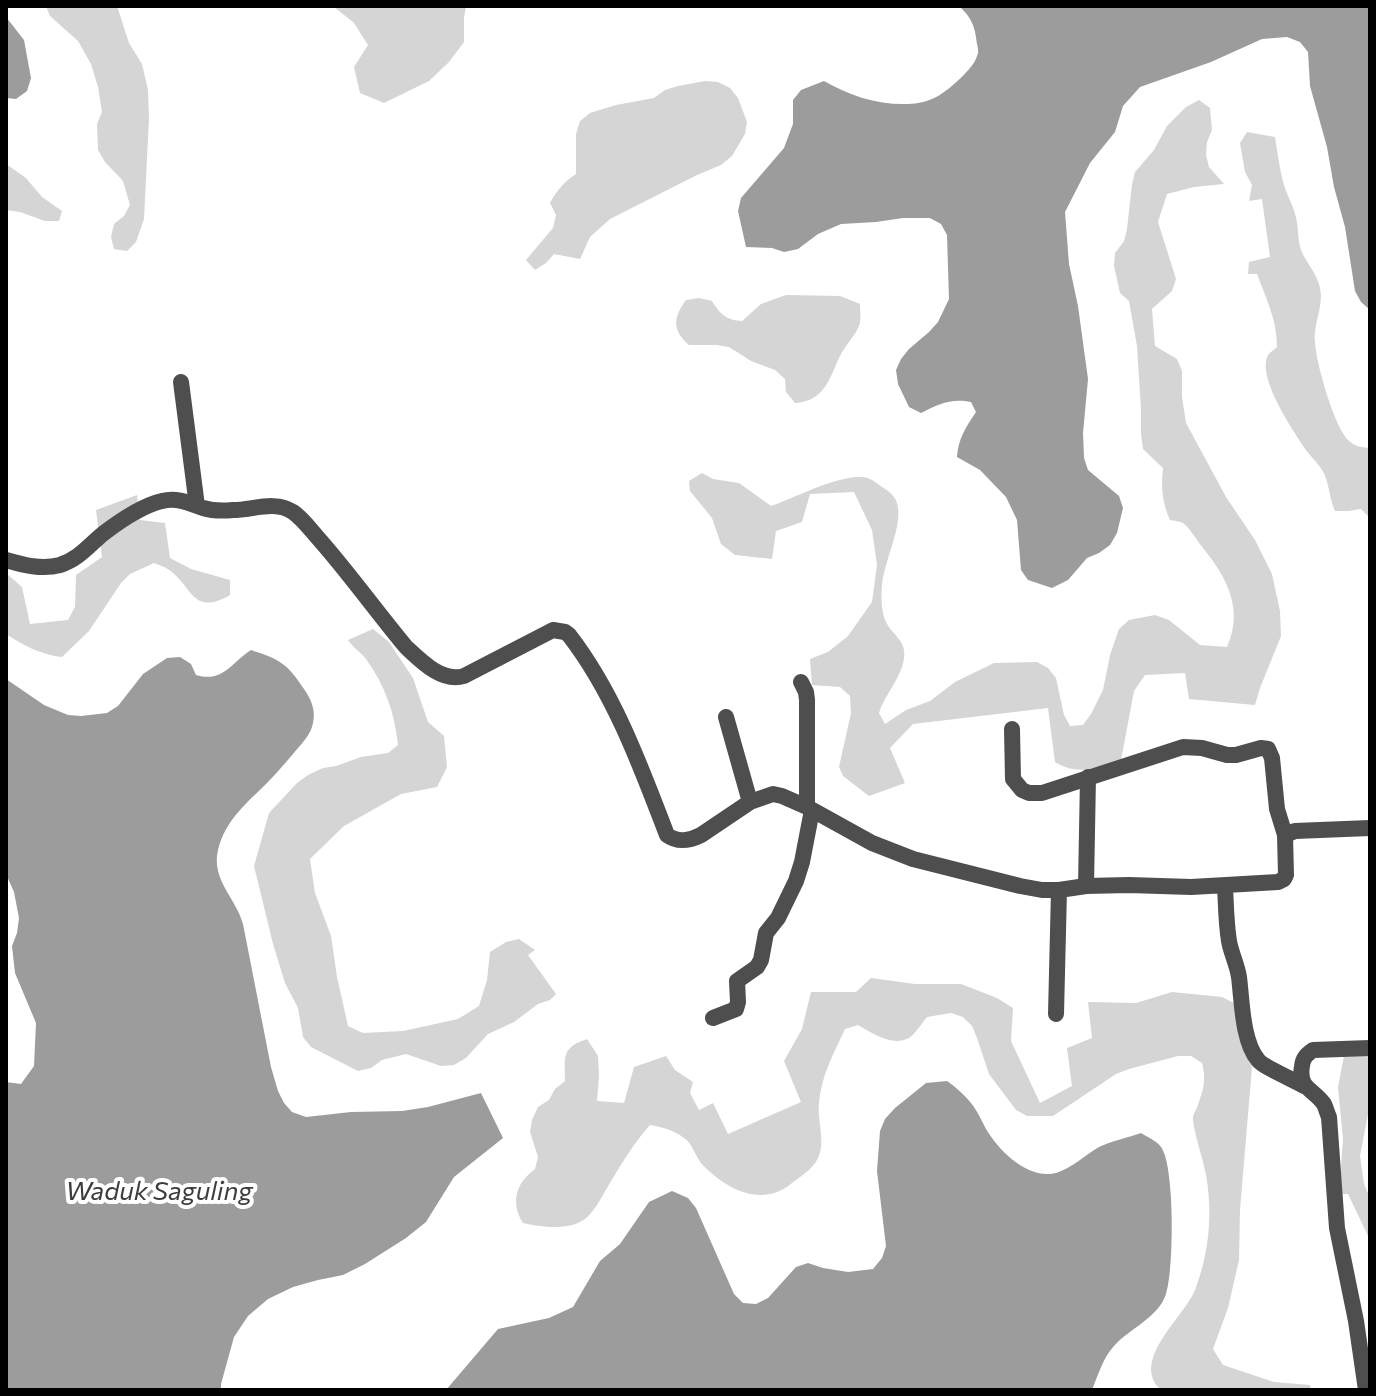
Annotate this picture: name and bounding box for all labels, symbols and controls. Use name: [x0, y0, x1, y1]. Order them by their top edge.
water label: Waduk Saguling: [65, 1175, 253, 1207]

